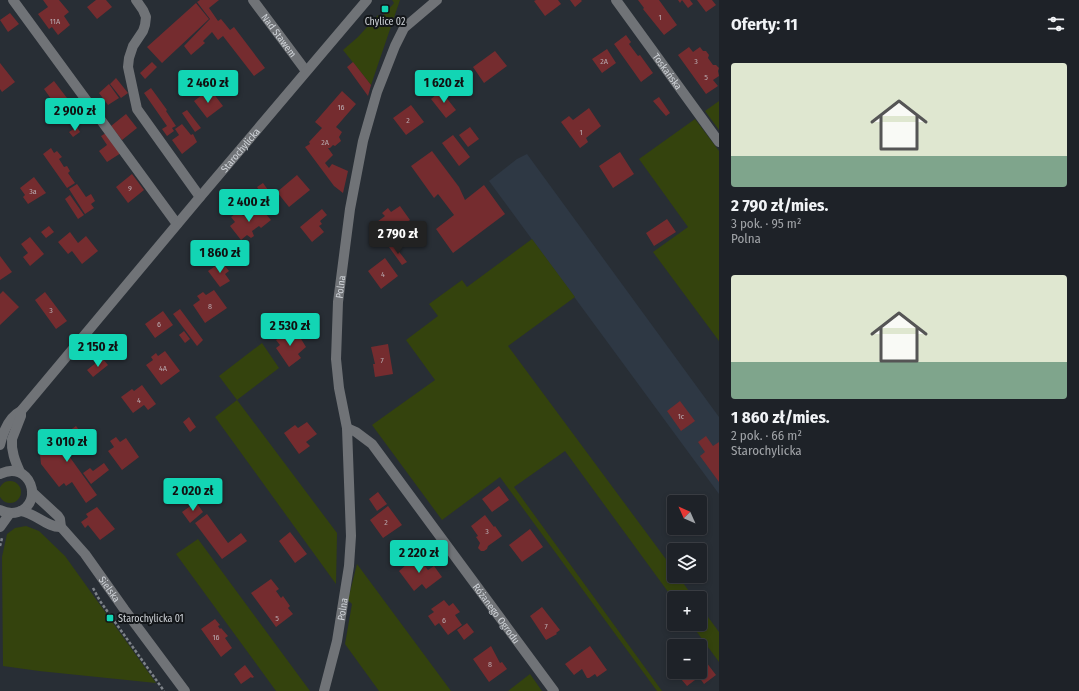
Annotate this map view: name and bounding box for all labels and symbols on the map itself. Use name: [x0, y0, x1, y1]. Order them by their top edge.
marker: Chylice 02: [380, 4, 390, 14]
street label: Nad Stawem: [258, 12, 299, 60]
house number: 1: [658, 13, 662, 22]
place label: Chylice 02: [365, 16, 406, 28]
house number: 11A: [50, 17, 61, 26]
street label: Toskańska: [650, 51, 684, 92]
house number: 2A: [600, 57, 609, 66]
house number: 3: [694, 57, 698, 66]
pin: 2 460 zł: [167, 70, 249, 104]
pin: 1 620 zł: [403, 70, 485, 104]
house number: 5: [704, 73, 708, 82]
pin: 2 900 zł: [34, 98, 116, 132]
house number: 16: [337, 103, 345, 112]
house number: 2: [406, 116, 410, 125]
street label: Starochylicka: [219, 126, 263, 175]
house number: 1: [579, 128, 583, 137]
house number: 2A: [321, 138, 330, 147]
house number: 9: [128, 184, 132, 193]
house number: 3a: [29, 187, 37, 196]
pin: 2 400 zł: [208, 189, 290, 223]
pin: 2 790 zł: [357, 221, 439, 255]
pin: 1 860 zł: [179, 240, 261, 274]
house number: 4: [381, 270, 385, 279]
street label: Polna: [334, 275, 348, 299]
house number: 8: [208, 302, 212, 311]
house number: 3: [49, 306, 53, 315]
pin: 2 530 zł: [249, 313, 331, 347]
house number: 6: [157, 320, 161, 329]
pin: 2 150 zł: [57, 334, 139, 368]
house number: 7: [380, 356, 384, 365]
house number: 4A: [159, 364, 168, 373]
house number: 4: [137, 396, 141, 405]
house number: 1c: [678, 412, 685, 421]
pin: 3 010 zł: [26, 429, 108, 463]
pin: 2 020 zł: [152, 478, 234, 512]
north arrow: [667, 495, 707, 535]
house number: 2: [384, 518, 388, 527]
house number: 3: [485, 527, 489, 536]
pin: 2 220 zł: [378, 540, 460, 574]
street label: Sielska: [96, 574, 122, 605]
street label: Różanego Ogrodu: [470, 581, 522, 646]
street label: Polna: [335, 597, 351, 622]
marker: Starochylicka 01: [105, 613, 115, 623]
place label: Starochylicka 01: [118, 613, 184, 625]
house number: 5: [275, 614, 279, 623]
house number: 6: [442, 616, 446, 625]
house number: 7: [544, 622, 548, 631]
house number: 16: [212, 633, 220, 642]
house number: 8: [488, 660, 492, 669]

